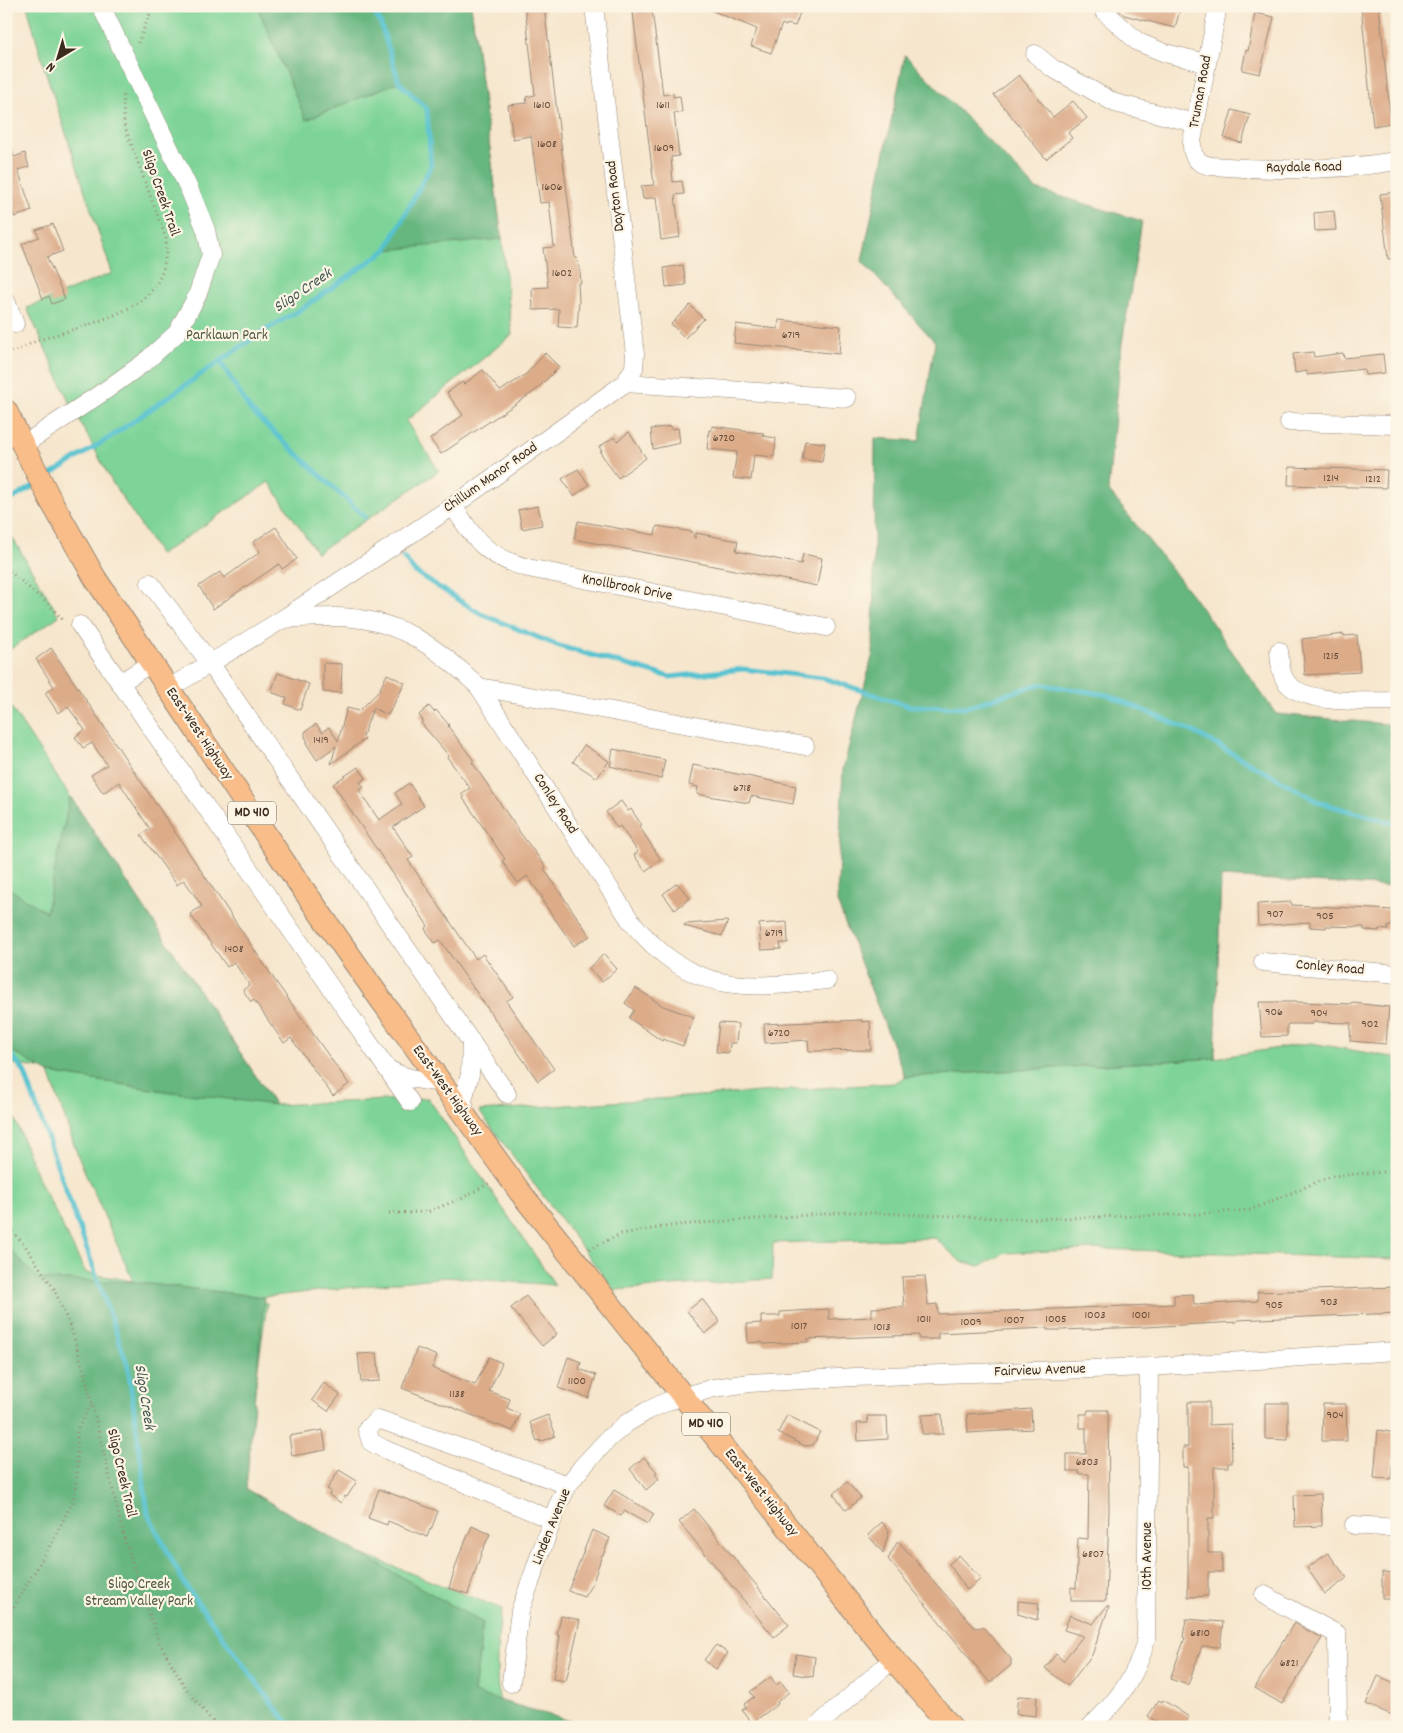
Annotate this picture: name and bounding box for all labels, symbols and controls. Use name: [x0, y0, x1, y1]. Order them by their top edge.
north arrow: [32, 32, 82, 82]
street label: Truman Road: [1184, 54, 1218, 130]
text: N: [42, 57, 60, 77]
house number: 1610: [533, 97, 551, 114]
house number: 1611: [656, 97, 670, 114]
house number: 1608: [537, 136, 557, 153]
house number: 1609: [654, 140, 674, 157]
street label: Sligo Creek Trail: [135, 147, 185, 240]
street label: Raydale Road: [1266, 156, 1342, 180]
street label: Dayton Road: [601, 159, 631, 233]
house number: 1606: [542, 179, 563, 196]
water label: Sligo Creek: [269, 262, 338, 319]
house number: 1602: [552, 265, 572, 282]
park label: Parklawn Park: [186, 325, 268, 347]
house number: 6719: [782, 327, 800, 344]
house number: 6720: [713, 430, 735, 447]
street label: Chillum Manor Road: [439, 437, 543, 519]
house number: 1214: [1323, 470, 1339, 487]
house number: 1212: [1365, 471, 1381, 488]
street label: Knollbrook Drive: [580, 568, 674, 608]
house number: 1215: [1323, 648, 1339, 665]
street label: East-West Highway: [160, 683, 239, 786]
house number: 1419: [313, 732, 329, 749]
street label: Conley Road: [527, 769, 583, 839]
house number: 6718: [733, 780, 751, 797]
road number: MD 410: [228, 801, 276, 824]
house number: 907: [1267, 906, 1284, 923]
house number: 905: [1316, 908, 1334, 925]
house number: 6719: [765, 925, 783, 942]
house number: 1408: [225, 941, 244, 958]
street label: Conley Road: [1295, 954, 1365, 982]
house number: 906: [1265, 1004, 1283, 1021]
house number: 904: [1310, 1005, 1328, 1022]
house number: 902: [1361, 1016, 1379, 1033]
house number: 6720: [768, 1025, 790, 1042]
street label: East-West Highway: [406, 1041, 488, 1142]
house number: 903: [1320, 1294, 1338, 1311]
house number: 905: [1265, 1297, 1283, 1314]
house number: 1003: [1084, 1307, 1106, 1324]
house number: 1001: [1132, 1307, 1150, 1324]
house number: 1011: [917, 1311, 931, 1328]
house number: 1005: [1045, 1311, 1067, 1328]
house number: 1007: [1004, 1312, 1025, 1329]
house number: 1009: [960, 1314, 982, 1331]
house number: 1017: [791, 1318, 808, 1335]
house number: 1013: [873, 1319, 891, 1336]
street label: Fairview Avenue: [994, 1358, 1087, 1384]
water label: Sligo Creek: [127, 1363, 161, 1433]
house number: 1100: [568, 1373, 586, 1390]
house number: 1138: [449, 1386, 465, 1403]
house number: 904: [1326, 1407, 1344, 1424]
road number: MD 410: [682, 1412, 730, 1436]
street label: Sligo Creek Trail: [100, 1427, 142, 1520]
street label: East-West Highway: [718, 1444, 804, 1543]
house number: 6803: [1076, 1454, 1098, 1471]
street label: Linden Avenue: [527, 1485, 577, 1569]
street label: 10th Avenue: [1137, 1521, 1159, 1590]
house number: 6807: [1082, 1546, 1104, 1563]
park label: Sligo Creek Stream Valley Park: [85, 1574, 193, 1613]
house number: 6810: [1190, 1625, 1210, 1642]
house number: 6821: [1280, 1655, 1298, 1672]

